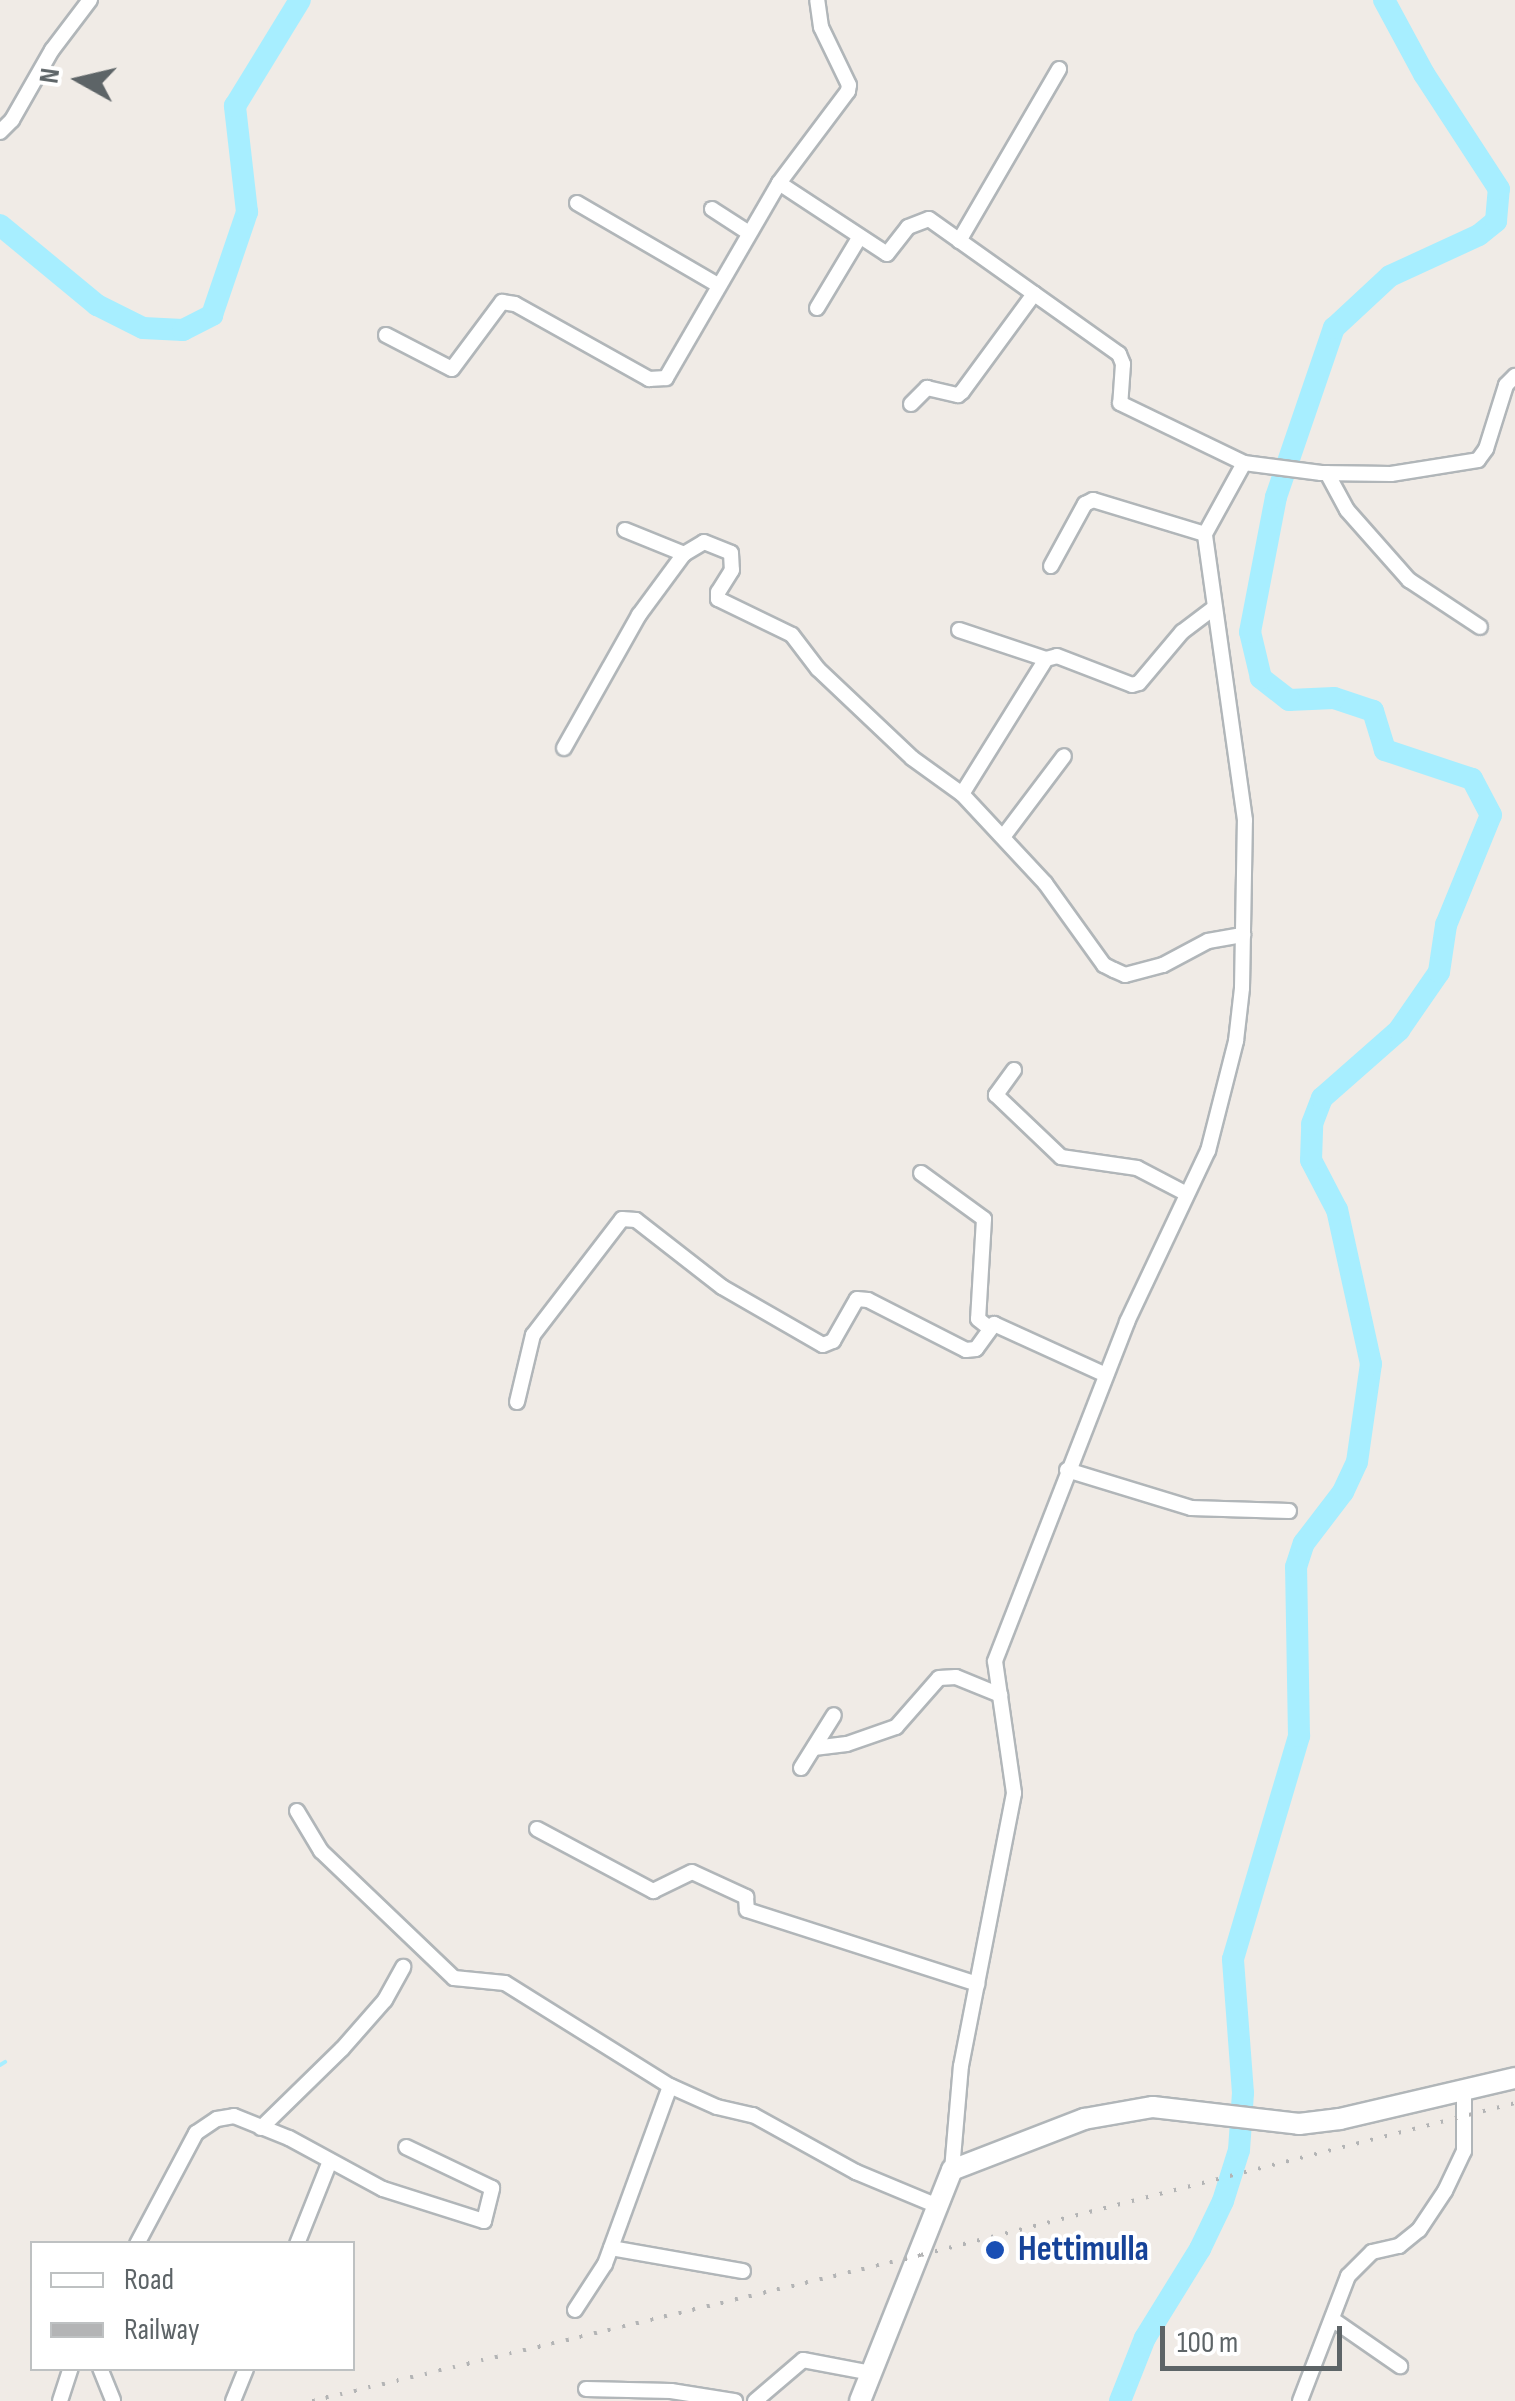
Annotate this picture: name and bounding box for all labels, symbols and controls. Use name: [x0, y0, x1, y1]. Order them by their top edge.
north arrow: [30, 30, 130, 130]
text: N: [32, 66, 67, 85]
place label: Hettimulla: [1018, 2229, 1149, 2271]
marker: Hettimulla: [982, 2237, 1008, 2263]
legend: [30, 2241, 355, 2371]
text: Road: [124, 2262, 174, 2298]
scale bar: [1165, 2306, 1348, 2368]
text: Railway: [124, 2312, 200, 2348]
text: 100 m: [1177, 2325, 1238, 2361]

